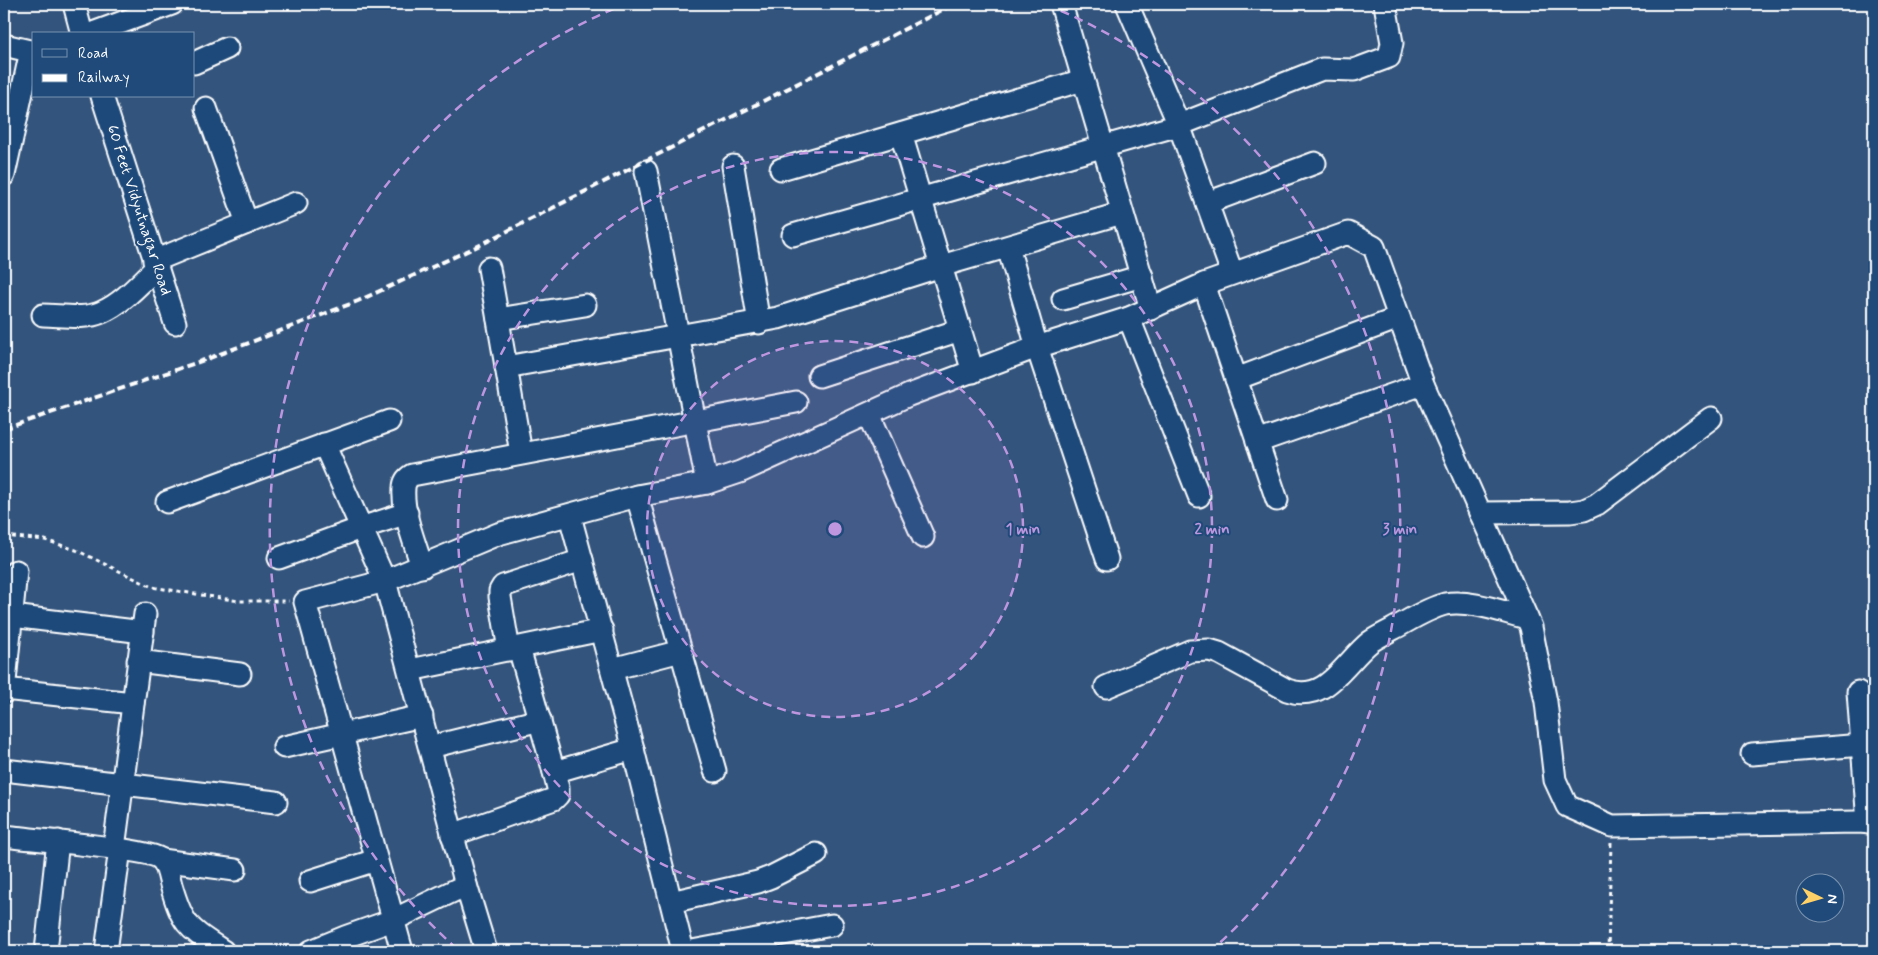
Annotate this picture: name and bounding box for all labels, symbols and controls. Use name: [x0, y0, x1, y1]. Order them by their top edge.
legend: [32, 32, 195, 98]
text: Road: [78, 44, 108, 64]
text: Railway: [78, 68, 130, 88]
street label: 60 Feet Vidyutnagar Road: [101, 122, 177, 298]
centre of rings: [826, 520, 844, 538]
text: 1 min: [1006, 520, 1040, 540]
text: 2 min: [1194, 520, 1230, 540]
text: 3 min: [1383, 520, 1417, 540]
north arrow: [1796, 872, 1846, 922]
text: N: [1823, 894, 1841, 904]

